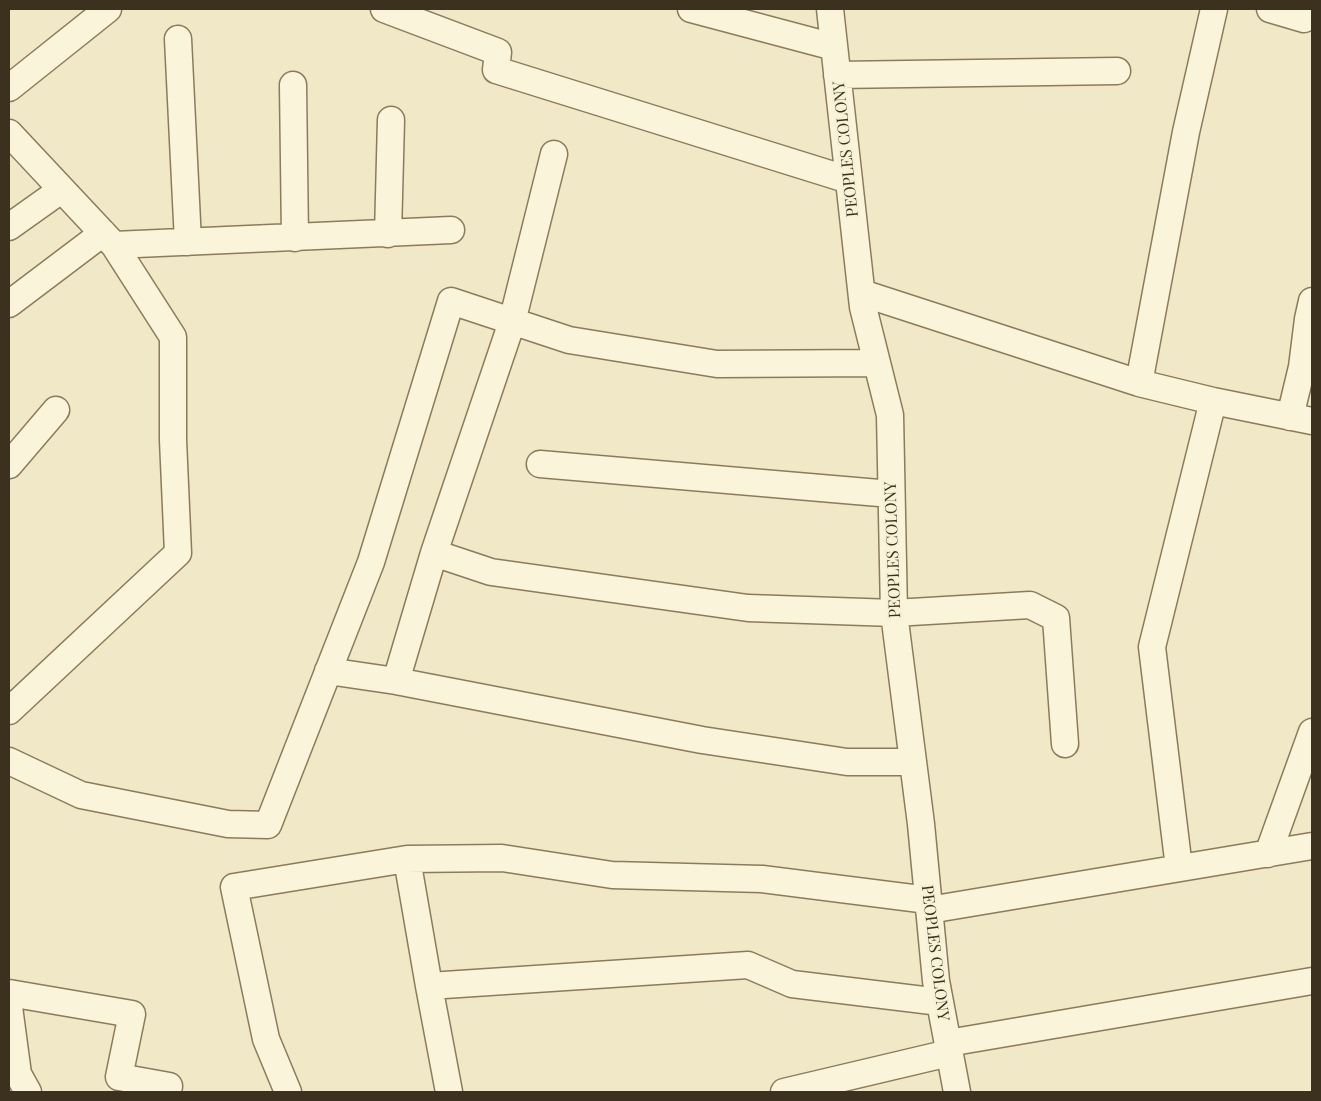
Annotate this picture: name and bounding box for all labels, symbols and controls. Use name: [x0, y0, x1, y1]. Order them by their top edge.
street label: PEOPLES COLONY: [829, 80, 863, 218]
street label: PEOPLES COLONY: [881, 481, 905, 619]
street label: PEOPLES COLONY: [917, 884, 953, 1022]

